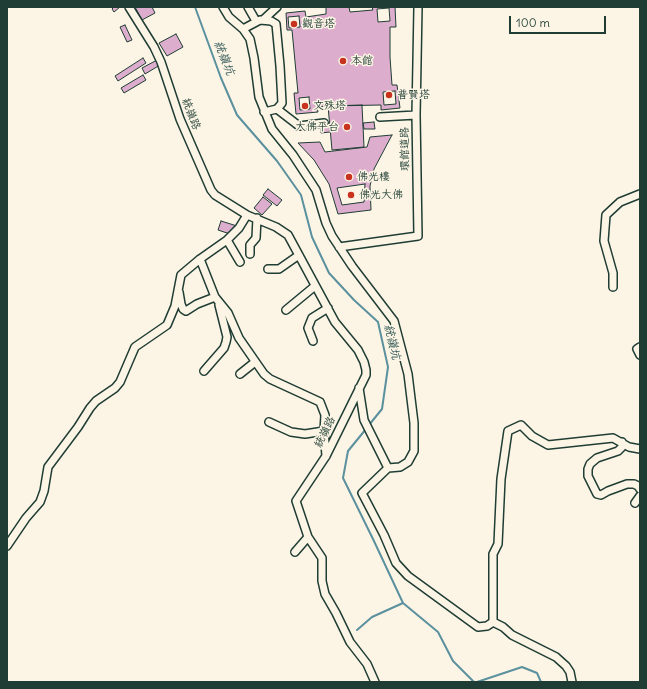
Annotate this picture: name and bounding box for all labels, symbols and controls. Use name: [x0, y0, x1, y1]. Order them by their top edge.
scale bar: [511, 8, 608, 34]
text: 100 m: [516, 15, 550, 30]
place label: 觀音塔: [302, 17, 335, 31]
marker: 觀音塔: [289, 19, 299, 29]
water label: 統嶺坑: [211, 39, 237, 77]
place label: 本館: [351, 54, 373, 68]
marker: 本館: [338, 56, 348, 66]
place label: 普賢塔: [397, 88, 430, 102]
marker: 普賢塔: [384, 90, 394, 100]
street label: 統嶺路: [179, 96, 203, 132]
place label: 文殊塔: [313, 99, 346, 113]
marker: 文殊塔: [300, 101, 310, 111]
place label: 大佛平台: [295, 120, 339, 134]
marker: 大佛平台: [342, 122, 352, 132]
street label: 環館道路: [398, 127, 412, 171]
place label: 佛光樓: [357, 170, 390, 184]
marker: 佛光樓: [344, 172, 354, 182]
place label: 佛光大佛: [359, 188, 403, 202]
marker: 佛光大佛: [346, 190, 356, 200]
water label: 統嶺坑: [381, 323, 403, 361]
street label: 統嶺路: [312, 414, 338, 450]

